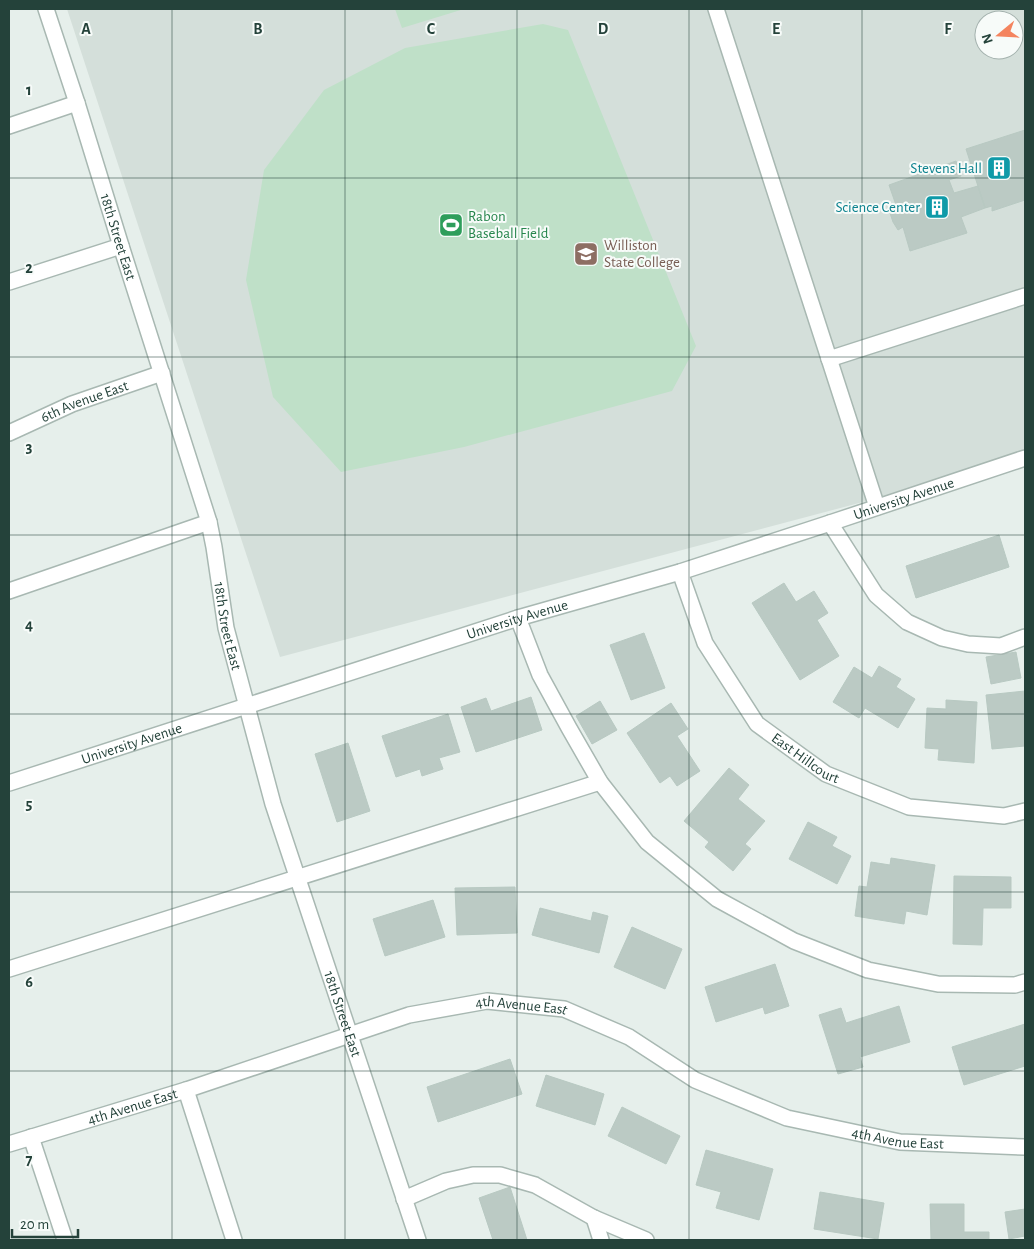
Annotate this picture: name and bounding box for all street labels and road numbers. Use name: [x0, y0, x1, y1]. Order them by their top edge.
street label: 18th Street East: [98, 192, 139, 282]
street label: 6th Avenue East: [38, 378, 130, 425]
street label: University Avenue: [852, 475, 956, 522]
street label: 18th Street East: [212, 581, 244, 672]
street label: University Avenue: [465, 597, 570, 642]
street label: University Avenue: [79, 720, 184, 767]
street label: East Hillcourt: [769, 730, 841, 786]
street label: 18th Street East: [322, 969, 364, 1059]
street label: 4th Avenue East: [474, 994, 570, 1017]
street label: 4th Avenue East: [86, 1086, 179, 1127]
street label: 4th Avenue East: [851, 1124, 944, 1151]

